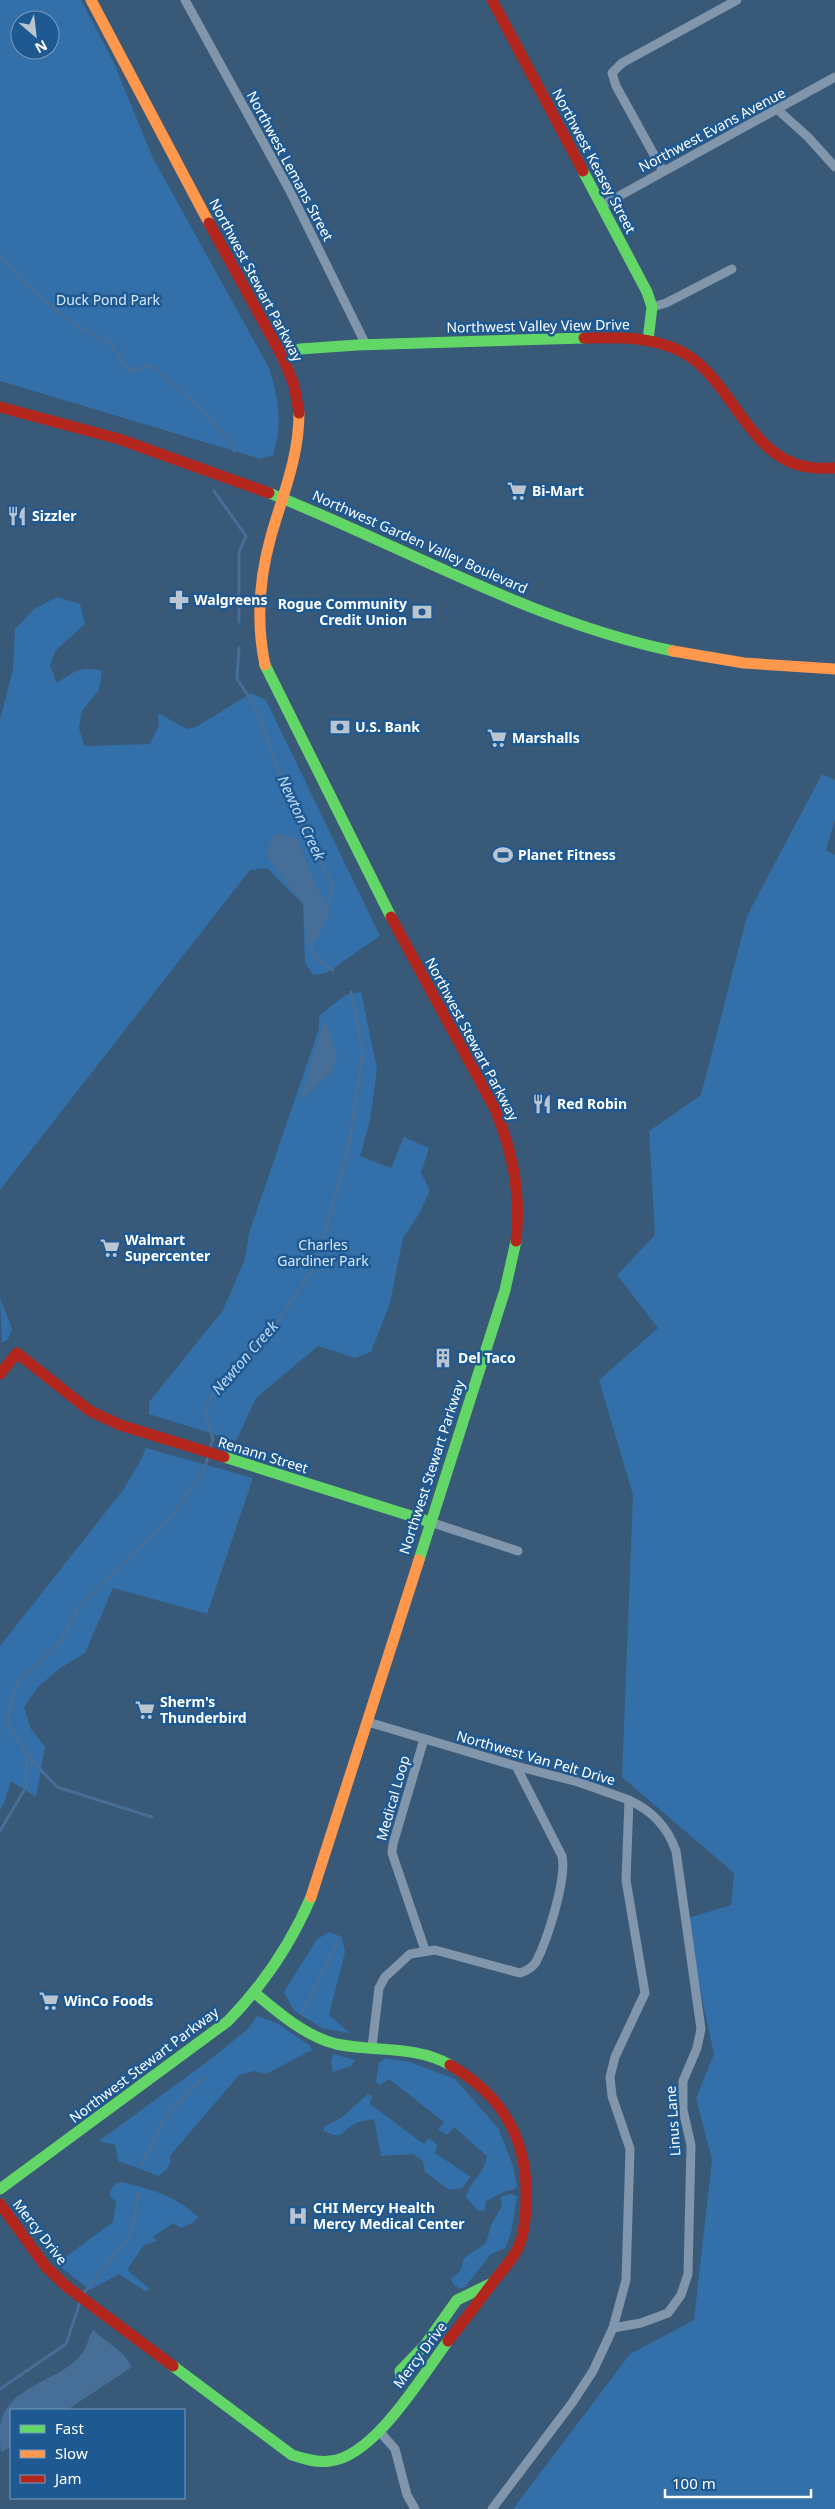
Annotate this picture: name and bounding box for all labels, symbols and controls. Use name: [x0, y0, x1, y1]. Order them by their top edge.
north arrow: [10, 10, 60, 60]
text: N: [32, 36, 51, 58]
street label: Northwest Evans Avenue: [635, 83, 789, 176]
street label: Northwest Keasey Street: [548, 85, 641, 237]
street label: Northwest Lemans Street: [243, 88, 338, 244]
street label: Northwest Stewart Parkway: [205, 195, 308, 365]
park label: Duck Pond Park: [56, 290, 161, 309]
street label: Northwest Valley View Drive: [446, 314, 630, 337]
supermarket icon: Bi-Mart: [506, 480, 528, 502]
place label: Bi-Mart: [532, 481, 584, 500]
street label: Northwest Garden Valley Boulevard: [310, 485, 531, 598]
restaurant icon: Sizzler: [6, 505, 28, 527]
place label: Sizzler: [32, 506, 77, 525]
pharmacy icon: Walgreens: [168, 589, 190, 611]
place label: Walgreens: [194, 590, 268, 609]
place label: Rogue Community Credit Union: [278, 594, 407, 629]
bank icon: Rogue Community Credit Union: [411, 601, 433, 623]
bank icon: U.S. Bank: [329, 716, 351, 738]
place label: U.S. Bank: [355, 717, 420, 736]
supermarket icon: Marshalls: [486, 727, 508, 749]
place label: Marshalls: [512, 728, 580, 747]
water label: Newton Creek: [274, 772, 331, 864]
sports icon: Planet Fitness: [492, 844, 514, 866]
place label: Planet Fitness: [518, 845, 616, 864]
street label: Northwest Stewart Parkway: [421, 954, 524, 1124]
restaurant icon: Red Robin: [531, 1093, 553, 1115]
place label: Red Robin: [557, 1094, 627, 1113]
place label: Walmart Supercenter: [125, 1230, 211, 1265]
park label: Charles Gardiner Park: [277, 1235, 369, 1270]
supermarket icon: Walmart Supercenter: [99, 1237, 121, 1259]
water label: Newton Creek: [207, 1316, 282, 1398]
building icon: Del Taco: [432, 1347, 454, 1369]
place label: Del Taco: [458, 1348, 516, 1367]
street label: Northwest Stewart Parkway: [394, 1376, 469, 1556]
street label: Renann Street: [216, 1432, 310, 1477]
place label: Sherm's Thunderbird: [160, 1692, 247, 1727]
supermarket icon: Sherm's Thunderbird: [134, 1699, 156, 1721]
street label: Northwest Van Pelt Drive: [454, 1726, 618, 1789]
street label: Medical Loop: [371, 1753, 414, 1843]
supermarket icon: WinCo Foods: [38, 1990, 60, 2012]
place label: WinCo Foods: [64, 1991, 153, 2010]
street label: Northwest Stewart Parkway: [65, 2002, 223, 2127]
street label: Linus Lane: [661, 2085, 684, 2157]
street label: Mercy Drive: [9, 2195, 72, 2268]
place label: CHI Mercy Health Mercy Medical Center: [313, 2198, 465, 2233]
hospital icon: CHI Mercy Health Mercy Medical Center: [287, 2205, 309, 2227]
street label: Mercy Drive: [388, 2318, 451, 2392]
legend: [10, 2409, 185, 2499]
text: Fast: [55, 2418, 84, 2438]
text: Slow: [55, 2443, 88, 2463]
scale bar: [665, 2466, 811, 2498]
text: Jam: [53, 2468, 82, 2488]
text: 100 m: [672, 2473, 716, 2493]

